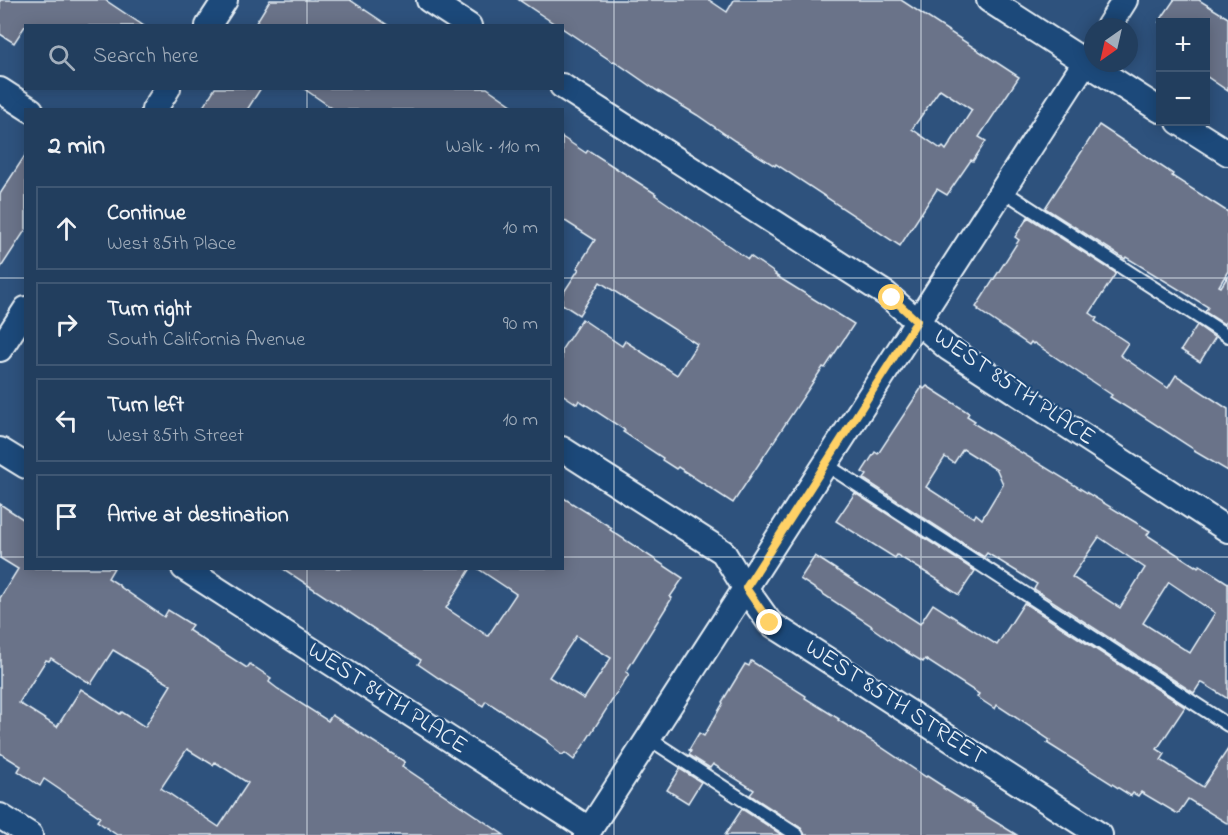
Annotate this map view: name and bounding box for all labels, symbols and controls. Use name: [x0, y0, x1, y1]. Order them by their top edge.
north arrow: [1084, 18, 1138, 72]
map controls: [1156, 18, 1210, 126]
button: +: [1156, 18, 1210, 72]
search box: [24, 24, 564, 90]
icon: search: [45, 41, 78, 74]
text: Search here: [93, 41, 198, 73]
button: −: [1156, 72, 1210, 126]
text: 2 min: [48, 128, 105, 166]
text: Walk · 110 m: [445, 133, 540, 162]
text: Continue: [107, 198, 186, 230]
icon: ahead: [50, 212, 83, 245]
text: 10 m: [502, 214, 538, 243]
text: West 85th Place: [107, 230, 236, 259]
route start: [878, 284, 904, 310]
text: Turn right: [107, 294, 192, 326]
icon: right: [50, 308, 83, 341]
text: 90 m: [503, 310, 538, 339]
street label: WEST 85TH PLACE: [926, 321, 1102, 455]
text: South California Avenue: [107, 326, 305, 355]
text: Turn left: [107, 390, 184, 422]
icon: left: [50, 404, 83, 437]
text: 10 m: [502, 406, 538, 435]
text: West 85th Street: [107, 422, 244, 451]
icon: arrive: [50, 500, 83, 533]
text: Arrive at destination: [107, 500, 289, 532]
route end: [756, 609, 782, 635]
street label: WEST 85TH STREET: [797, 631, 993, 775]
street label: WEST 84TH PLACE: [300, 634, 474, 764]

